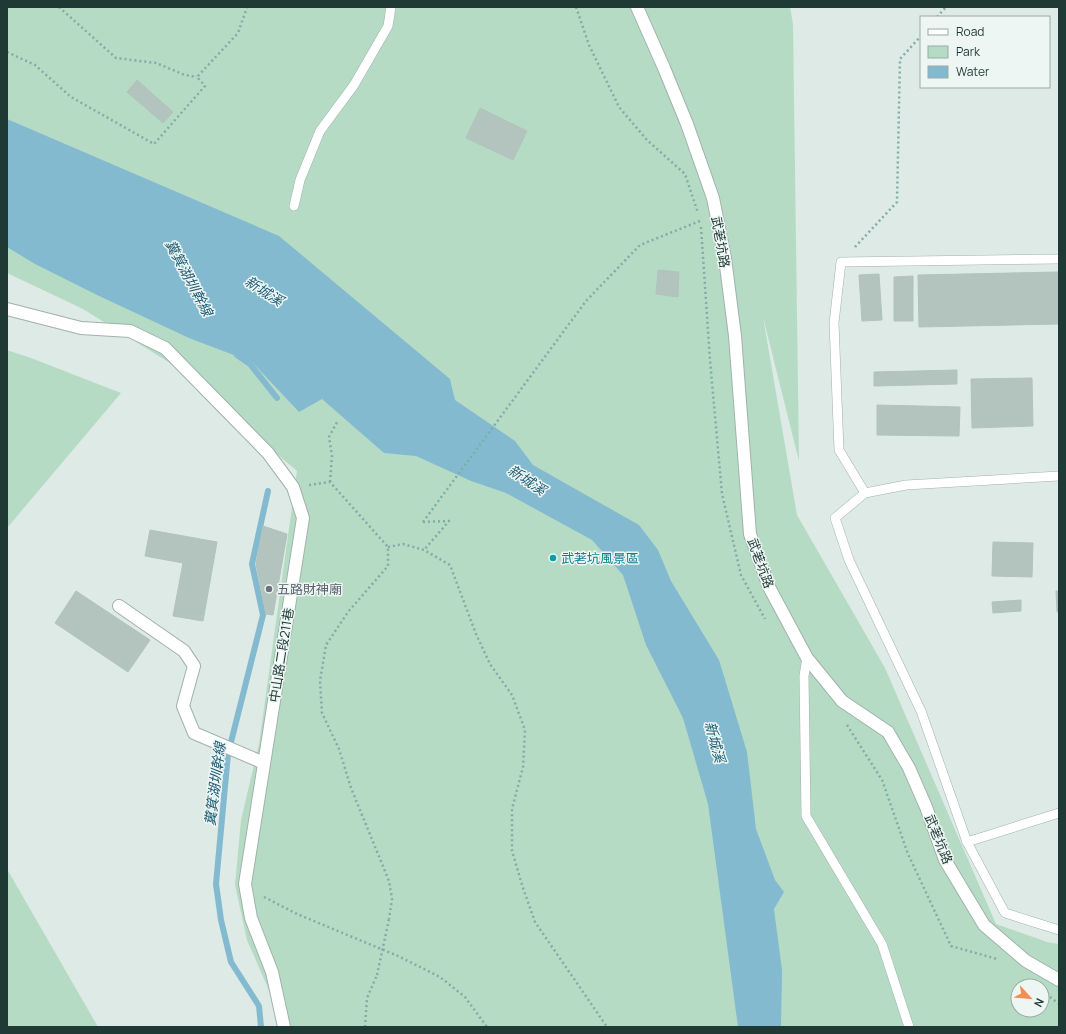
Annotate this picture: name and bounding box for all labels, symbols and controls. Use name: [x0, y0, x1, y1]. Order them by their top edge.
legend: [920, 16, 1050, 88]
text: Road: [956, 23, 984, 40]
text: Park: [956, 43, 981, 60]
text: Water: [956, 63, 990, 80]
street label: 武荖坑路: [708, 215, 734, 269]
water label: 糞箕湖圳幹線: [161, 236, 218, 321]
water label: 新城溪: [241, 271, 289, 311]
water label: 新城溪: [505, 460, 552, 500]
street label: 武荖坑路: [744, 535, 778, 591]
place label: 武荖坑風景區: [561, 549, 639, 567]
marker: 武荖坑風景區: [548, 553, 558, 563]
place label: 五路財神廟: [277, 580, 342, 598]
marker: 五路財神廟: [264, 584, 274, 594]
street label: 中山路二段211巷: [265, 606, 297, 704]
water label: 新城溪: [701, 719, 731, 767]
water label: 糞箕湖圳幹線: [200, 739, 229, 827]
street label: 武荖坑路: [921, 812, 957, 866]
north arrow: [1010, 978, 1050, 1018]
text: N: [1031, 996, 1048, 1010]

